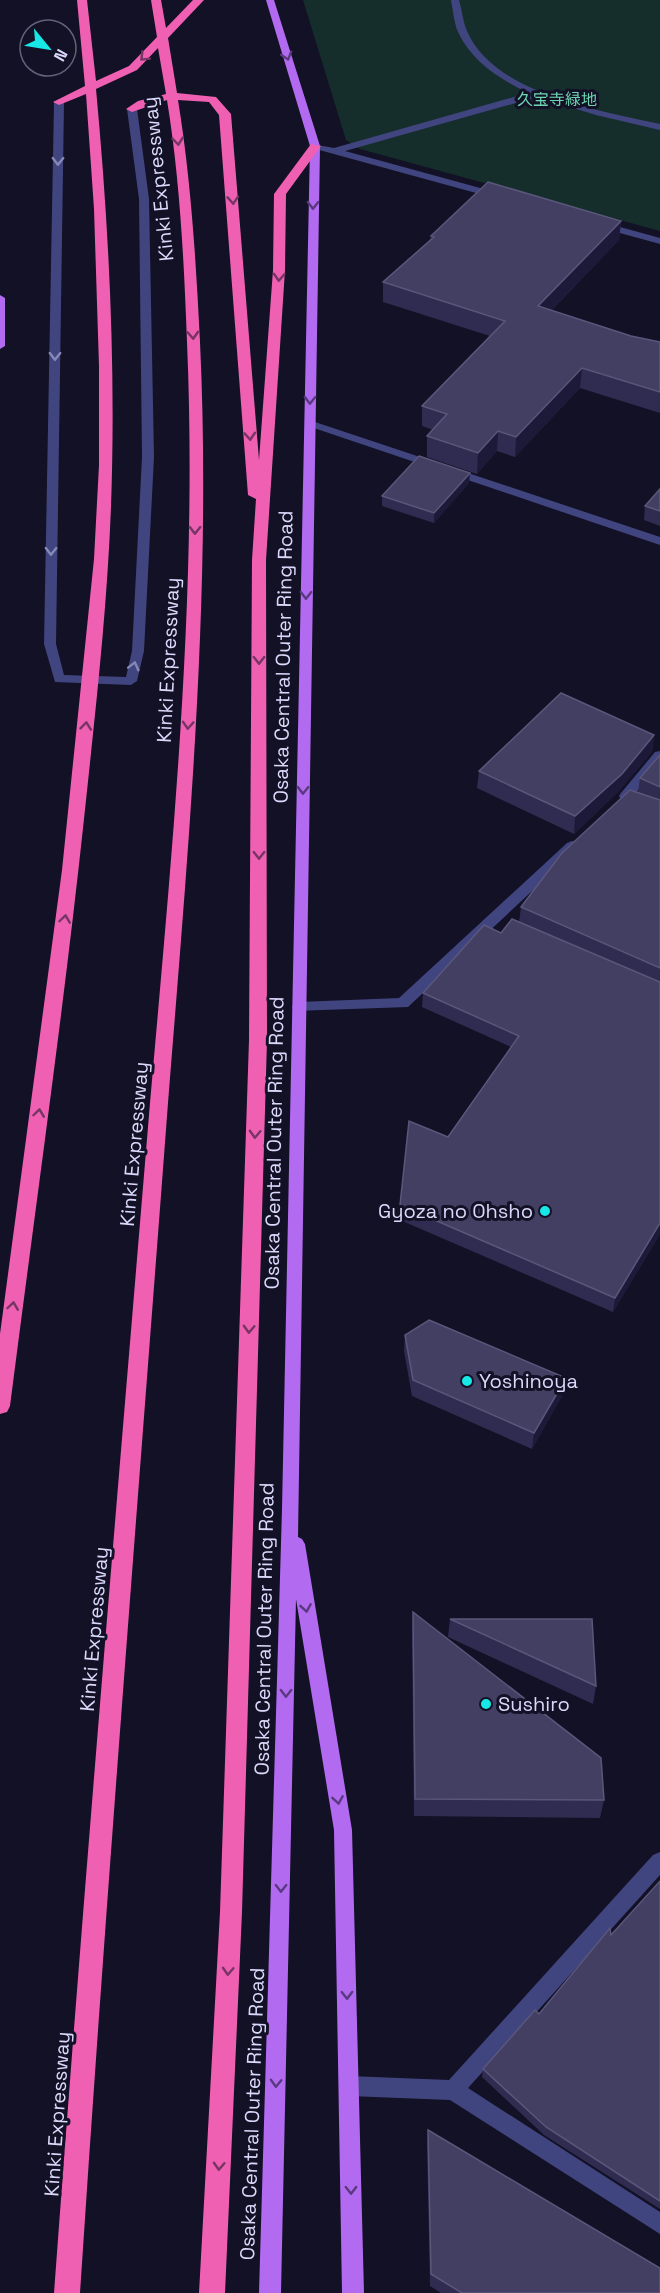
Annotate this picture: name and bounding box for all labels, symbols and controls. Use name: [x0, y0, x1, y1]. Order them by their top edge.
north arrow: [18, 18, 78, 78]
text: N: [49, 45, 72, 65]
one-way arrow: [140, 49, 151, 60]
one-way arrow: [280, 50, 292, 61]
park label: 久宝寺緑地: [517, 89, 597, 110]
street label: Kinki Expressway: [136, 95, 180, 263]
one-way arrow: [171, 136, 183, 145]
one-way arrow: [52, 156, 65, 165]
one-way arrow: [227, 195, 240, 204]
one-way arrow: [307, 200, 320, 209]
one-way arrow: [272, 273, 285, 282]
one-way arrow: [187, 331, 200, 340]
one-way arrow: [49, 351, 61, 360]
one-way arrow: [303, 395, 316, 404]
one-way arrow: [244, 432, 257, 441]
street label: Osaka Central Outer Ring Road: [267, 510, 299, 804]
one-way arrow: [189, 525, 201, 534]
one-way arrow: [45, 546, 57, 555]
street label: Kinki Expressway: [151, 577, 185, 743]
one-way arrow: [300, 590, 312, 599]
one-way arrow: [253, 656, 265, 665]
one-way arrow: [127, 661, 140, 671]
one-way arrow: [181, 720, 194, 729]
one-way arrow: [80, 721, 92, 730]
one-way arrow: [297, 785, 309, 794]
one-way arrow: [253, 851, 265, 860]
one-way arrow: [58, 915, 71, 924]
street label: Osaka Central Outer Ring Road: [258, 996, 290, 1290]
street label: Kinki Expressway: [114, 1060, 154, 1228]
one-way arrow: [33, 1108, 45, 1117]
one-way arrow: [249, 1130, 262, 1139]
place label: Gyoza no Ohsho: [378, 1198, 533, 1224]
marker: Gyoza no Ohsho: [538, 1204, 552, 1218]
one-way arrow: [7, 1301, 19, 1311]
one-way arrow: [243, 1325, 256, 1334]
place label: Yoshinoya: [479, 1368, 578, 1394]
marker: Yoshinoya: [460, 1374, 474, 1388]
street label: Osaka Central Outer Ring Road: [248, 1482, 280, 1776]
street label: Kinki Expressway: [74, 1545, 114, 1713]
one-way arrow: [300, 1603, 312, 1612]
one-way arrow: [279, 1689, 292, 1698]
place label: Sushiro: [498, 1691, 570, 1717]
marker: Sushiro: [479, 1697, 493, 1711]
one-way arrow: [332, 1795, 344, 1805]
one-way arrow: [274, 1883, 287, 1892]
one-way arrow: [222, 1966, 235, 1975]
street label: Osaka Central Outer Ring Road: [234, 1967, 270, 2261]
one-way arrow: [340, 1990, 353, 1999]
street label: Kinki Expressway: [38, 2031, 76, 2197]
one-way arrow: [270, 2078, 282, 2087]
one-way arrow: [212, 2161, 225, 2170]
one-way arrow: [345, 2185, 357, 2194]

